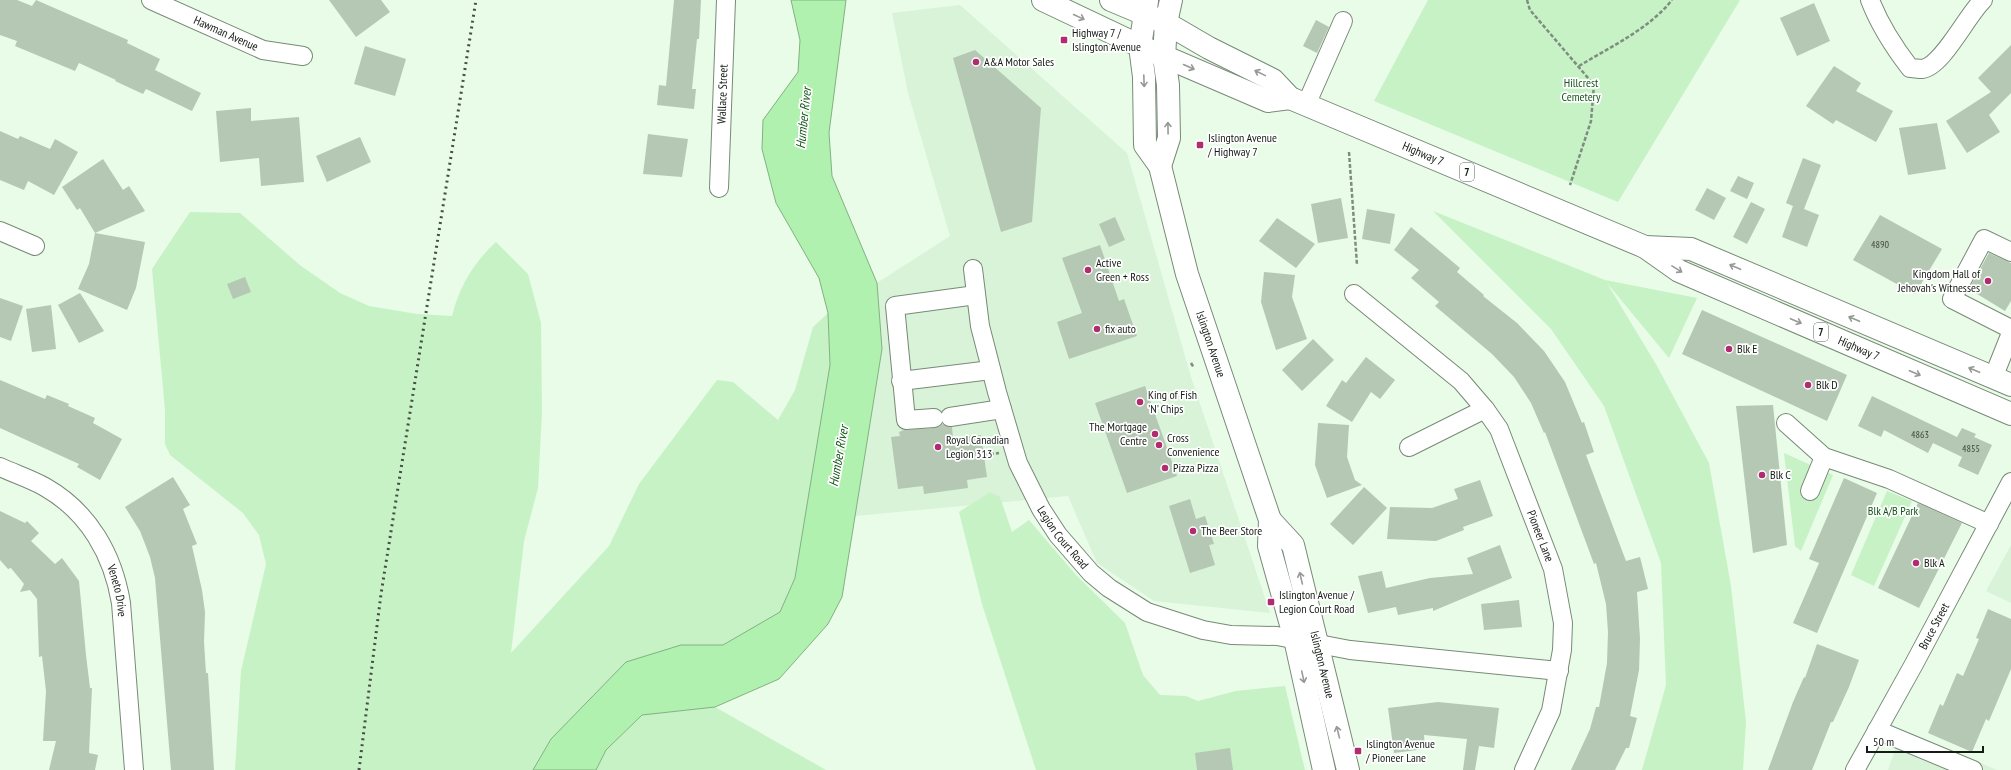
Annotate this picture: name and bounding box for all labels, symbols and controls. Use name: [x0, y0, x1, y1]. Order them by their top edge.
street label: Hawman Avenue: [192, 12, 261, 54]
one-way arrow: [1072, 14, 1084, 21]
place label: Highway 7 / Islington Avenue: [1072, 25, 1141, 54]
marker: Highway 7 / Islington Avenue: [1059, 35, 1069, 45]
place label: A&A Motor Sales: [984, 54, 1054, 69]
marker: A&A Motor Sales: [971, 57, 981, 67]
street label: Wallace Street: [713, 63, 731, 124]
one-way arrow: [1182, 64, 1194, 71]
one-way arrow: [1254, 69, 1266, 76]
one-way arrow: [1140, 74, 1148, 87]
park label: Hillcrest Cemetery: [1562, 75, 1601, 104]
water label: Humber River: [792, 84, 815, 149]
one-way arrow: [1165, 122, 1172, 135]
place label: Islington Avenue / Highway 7: [1207, 130, 1277, 159]
street label: Highway 7: [1400, 138, 1446, 169]
marker: Islington Avenue / Highway 7: [1195, 140, 1205, 150]
road number: 7: [1460, 163, 1474, 181]
house number: 4890: [1871, 238, 1890, 251]
place label: Active Green + Ross: [1096, 255, 1149, 284]
one-way arrow: [1729, 263, 1741, 271]
marker: Active Green + Ross: [1083, 265, 1093, 275]
one-way arrow: [1671, 266, 1683, 274]
place label: Kingdom Hall of Jehovah's Witnesses: [1897, 266, 1981, 295]
marker: Kingdom Hall of Jehovah's Witnesses: [1983, 276, 1993, 286]
street label: Islington Avenue: [1193, 309, 1229, 379]
one-way arrow: [1849, 315, 1861, 322]
one-way arrow: [1789, 318, 1801, 326]
place label: fix auto: [1105, 321, 1136, 336]
road number: 7: [1814, 323, 1828, 341]
marker: fix auto: [1092, 324, 1102, 334]
street label: Highway 7: [1836, 332, 1882, 363]
place label: Blk E: [1737, 341, 1758, 356]
marker: Blk E: [1724, 344, 1734, 354]
one-way arrow: [1968, 365, 1980, 373]
one-way arrow: [1909, 369, 1921, 377]
place label: Blk D: [1816, 377, 1838, 392]
marker: Blk D: [1803, 380, 1813, 390]
place label: King of Fish 'N' Chips: [1148, 387, 1197, 416]
marker: King of Fish 'N' Chips: [1135, 397, 1145, 407]
place label: The Mortgage Centre: [1089, 419, 1147, 448]
water label: Humber River: [825, 422, 853, 488]
house number: 4863: [1911, 428, 1929, 441]
marker: The Mortgage Centre: [1150, 429, 1160, 439]
place label: Cross Convenience: [1167, 430, 1219, 459]
place label: Royal Canadian Legion 313: [946, 432, 1009, 461]
marker: Cross Convenience: [1154, 440, 1164, 450]
marker: Royal Canadian Legion 313: [933, 442, 943, 452]
house number: 4855: [1962, 442, 1980, 455]
place label: Pizza Pizza: [1173, 460, 1219, 475]
marker: Pizza Pizza: [1160, 463, 1170, 473]
place label: Blk C: [1770, 467, 1791, 482]
marker: Blk C: [1757, 470, 1767, 480]
street label: Legion Court Road: [1034, 503, 1092, 572]
park label: Blk A/B Park: [1868, 503, 1918, 518]
street label: Pioneer Lane: [1524, 508, 1558, 564]
place label: The Beer Store: [1201, 523, 1262, 538]
marker: The Beer Store: [1188, 526, 1198, 536]
place label: Blk A: [1924, 555, 1945, 570]
marker: Blk A: [1911, 558, 1921, 568]
street label: Veneto Drive: [104, 561, 130, 617]
one-way arrow: [1296, 572, 1304, 585]
place label: Islington Avenue / Legion Court Road: [1279, 587, 1355, 616]
marker: Islington Avenue / Legion Court Road: [1266, 597, 1276, 607]
street label: Bruce Street: [1915, 600, 1952, 652]
street label: Islington Avenue: [1307, 629, 1338, 700]
one-way arrow: [1300, 670, 1308, 683]
one-way arrow: [1334, 726, 1342, 739]
scale bar: [1867, 728, 1983, 754]
text: 50 m: [1873, 734, 1894, 749]
place label: Islington Avenue / Pioneer Lane: [1365, 736, 1435, 765]
marker: Islington Avenue / Pioneer Lane: [1353, 746, 1363, 756]

